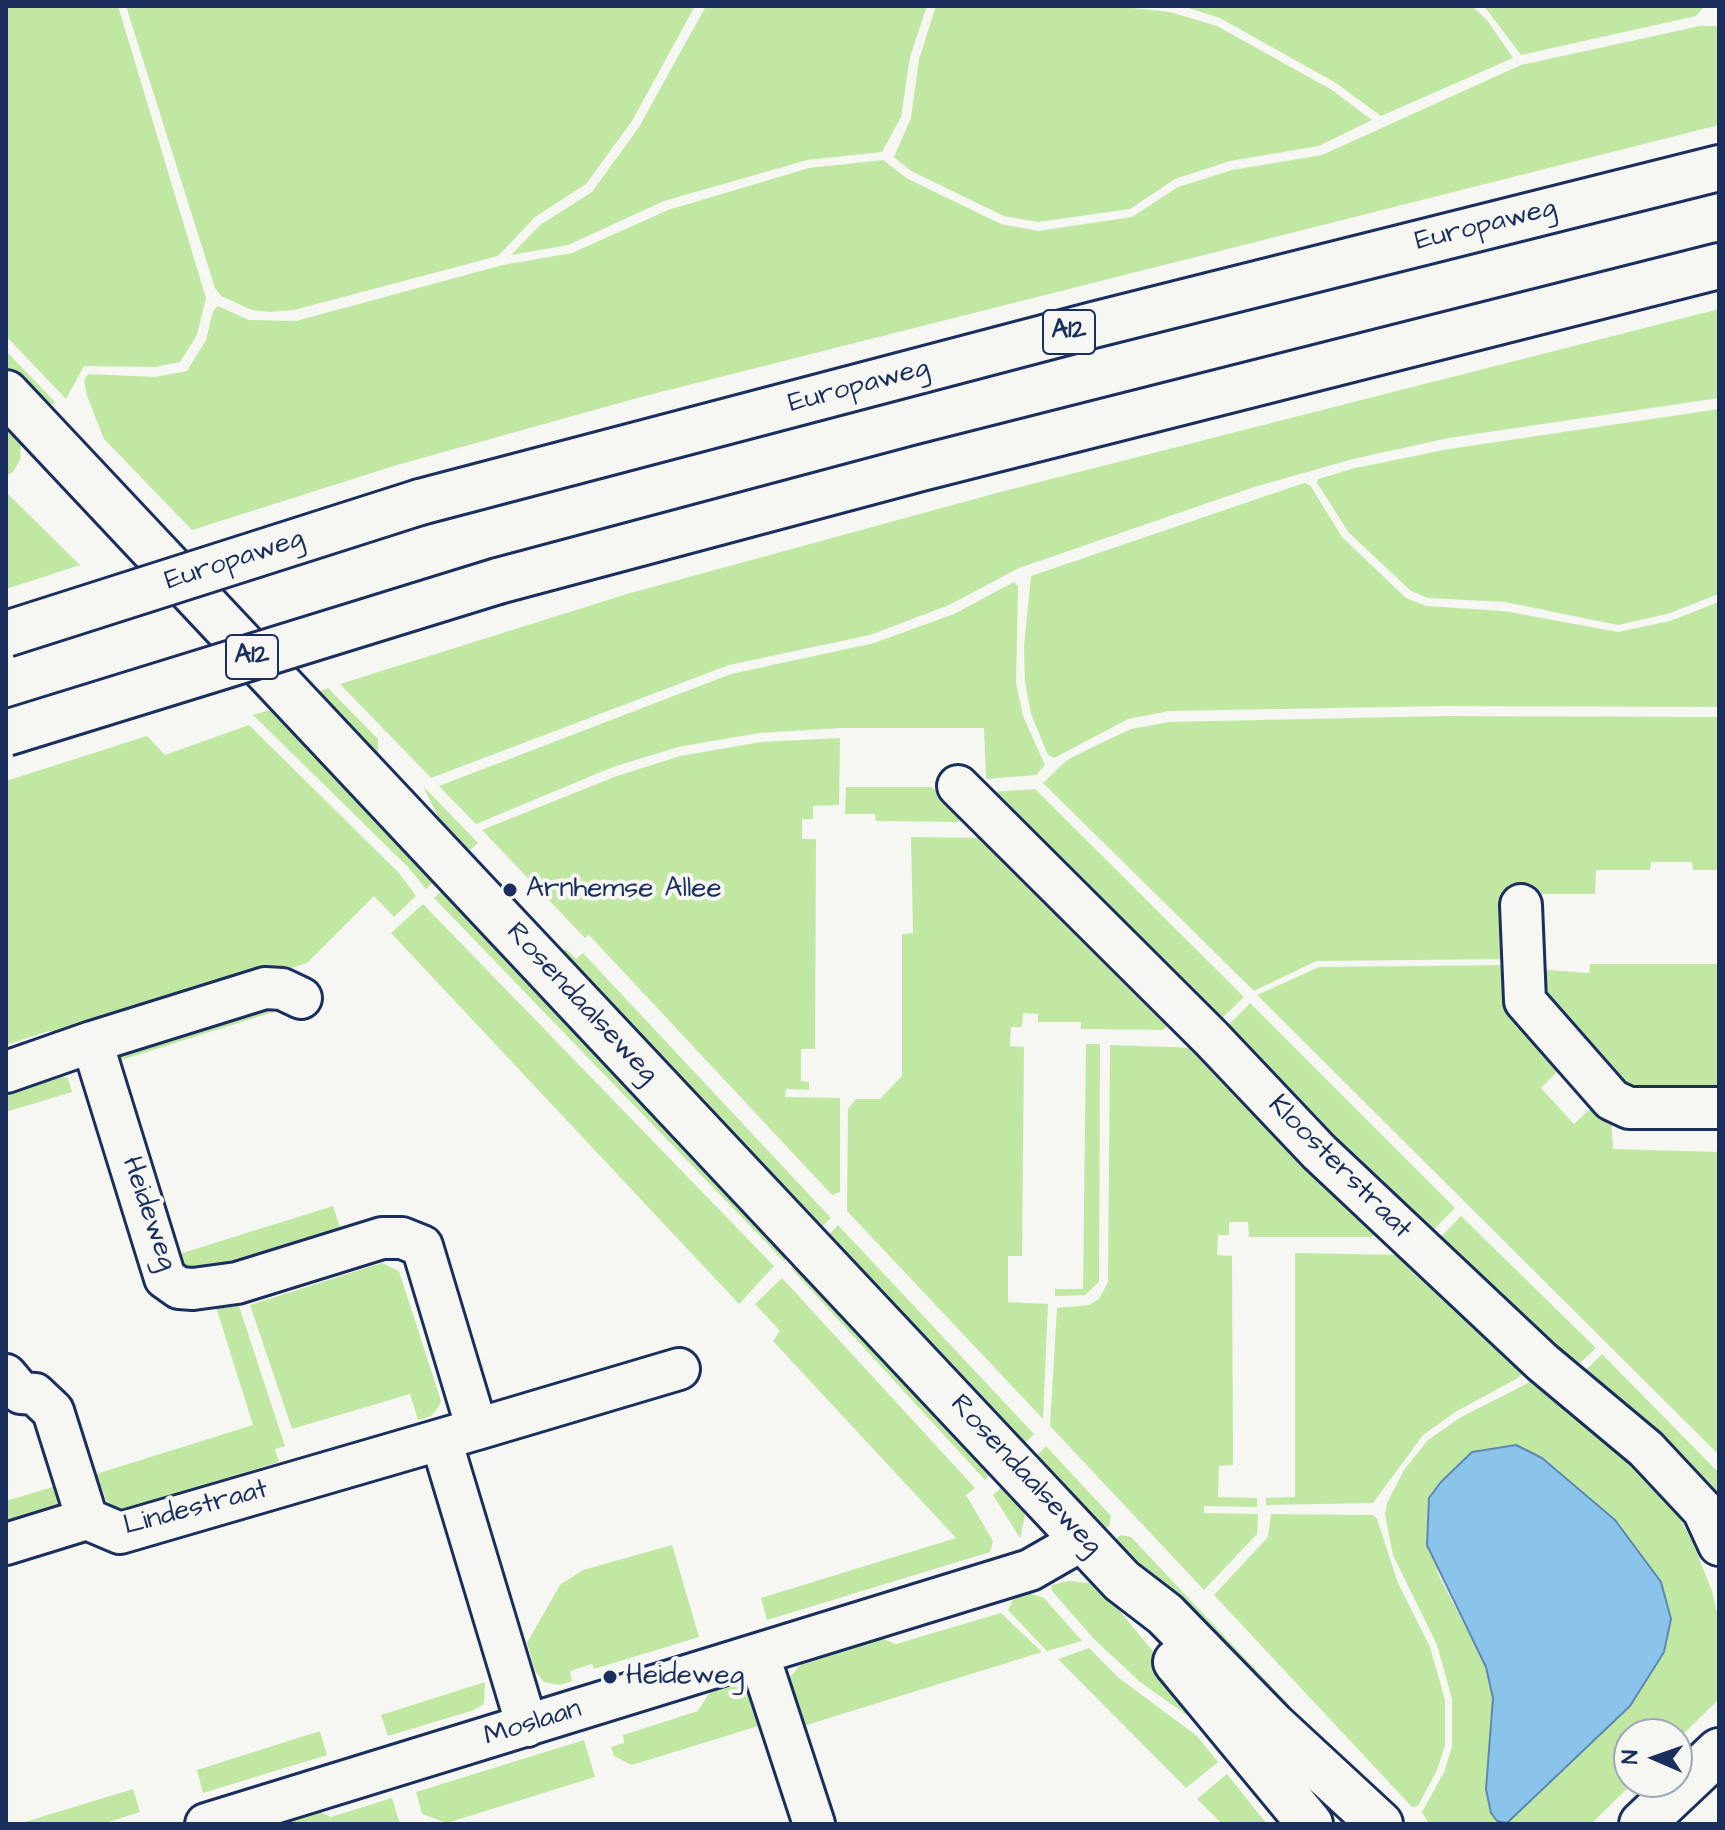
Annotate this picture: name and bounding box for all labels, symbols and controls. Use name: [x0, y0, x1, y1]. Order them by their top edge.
street label: Europaweg: [1412, 192, 1560, 260]
road number: A12: [1043, 310, 1095, 354]
street label: Europaweg: [785, 352, 933, 422]
street label: Europaweg: [161, 523, 309, 599]
road number: A12: [226, 635, 278, 679]
place label: Arnhemse Allee: [526, 873, 722, 907]
marker: Arnhemse Allee: [501, 881, 519, 899]
street label: Rosendaalseweg: [498, 917, 664, 1091]
street label: Kloosterstraat: [1260, 1089, 1418, 1247]
street label: Heideweg: [113, 1153, 183, 1275]
street label: Rosendaalseweg: [942, 1389, 1108, 1563]
street label: Lindestraat: [120, 1474, 272, 1544]
place label: Heideweg: [626, 1660, 744, 1694]
marker: Heideweg: [601, 1668, 619, 1686]
street label: Moslaan: [480, 1693, 586, 1755]
north arrow: [1613, 1718, 1693, 1798]
text: N: [1615, 1750, 1646, 1765]

